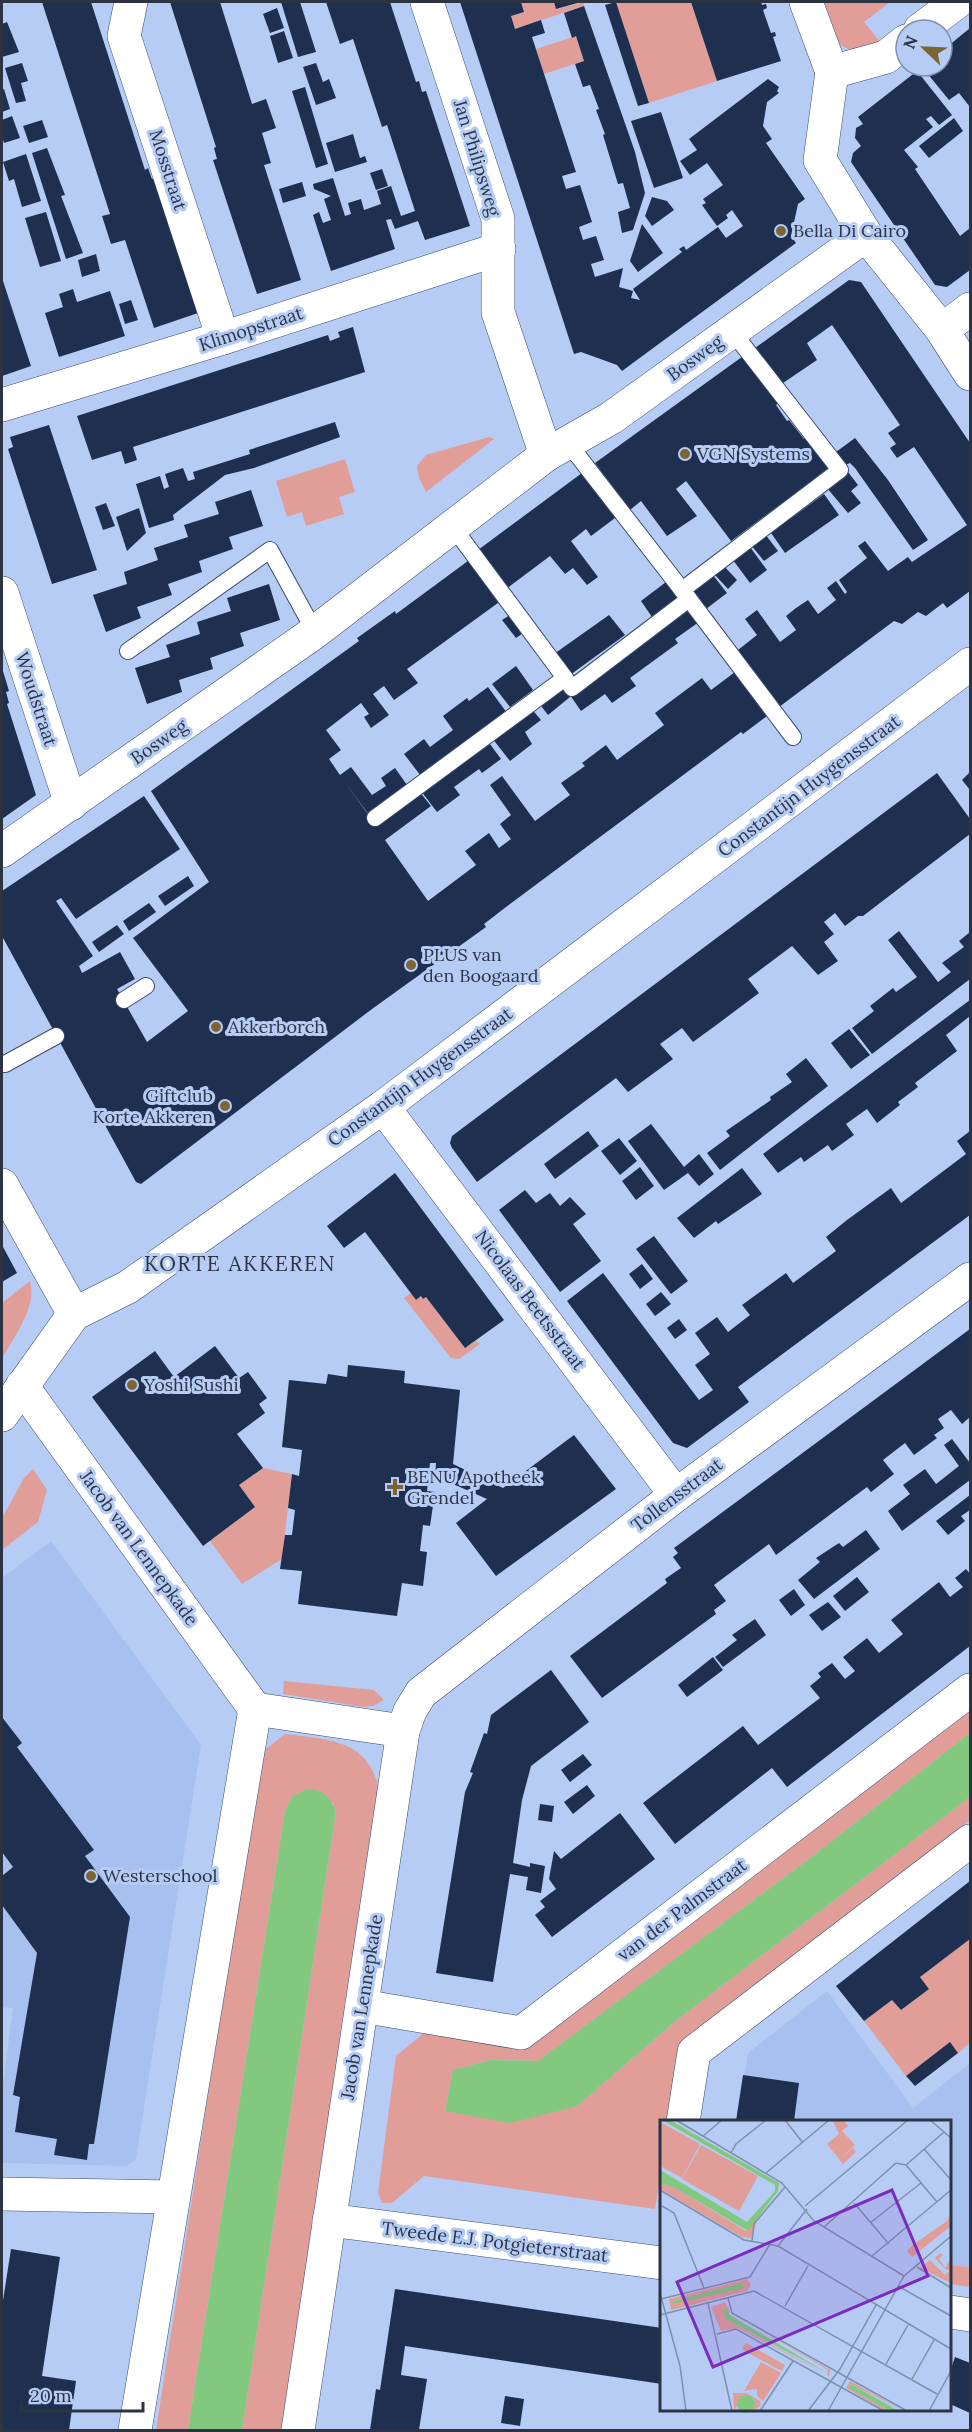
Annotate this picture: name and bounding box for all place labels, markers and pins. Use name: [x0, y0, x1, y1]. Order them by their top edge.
place label: Bella Di Cairo: [793, 219, 906, 242]
marker: Bella Di Cairo: [774, 224, 788, 238]
place label: VGN Systems: [696, 442, 810, 465]
marker: VGN Systems: [678, 447, 692, 461]
place label: PLUS van den Boogaard: [423, 943, 539, 987]
marker: PLUS van den Boogaard: [404, 958, 418, 972]
place label: Akkerborch: [227, 1015, 325, 1038]
marker: Akkerborch: [209, 1020, 223, 1034]
place label: Giftclub Korte Akkeren: [92, 1084, 213, 1128]
marker: Giftclub Korte Akkeren: [218, 1099, 232, 1113]
place label: Yoshi Sushi: [143, 1373, 239, 1396]
marker: Yoshi Sushi: [125, 1378, 139, 1392]
place label: BENU Apotheek Grendel: [407, 1465, 541, 1509]
marker: BENU Apotheek Grendel: [388, 1480, 402, 1494]
place label: Westerschool: [103, 1864, 218, 1887]
marker: Westerschool: [84, 1869, 98, 1883]

